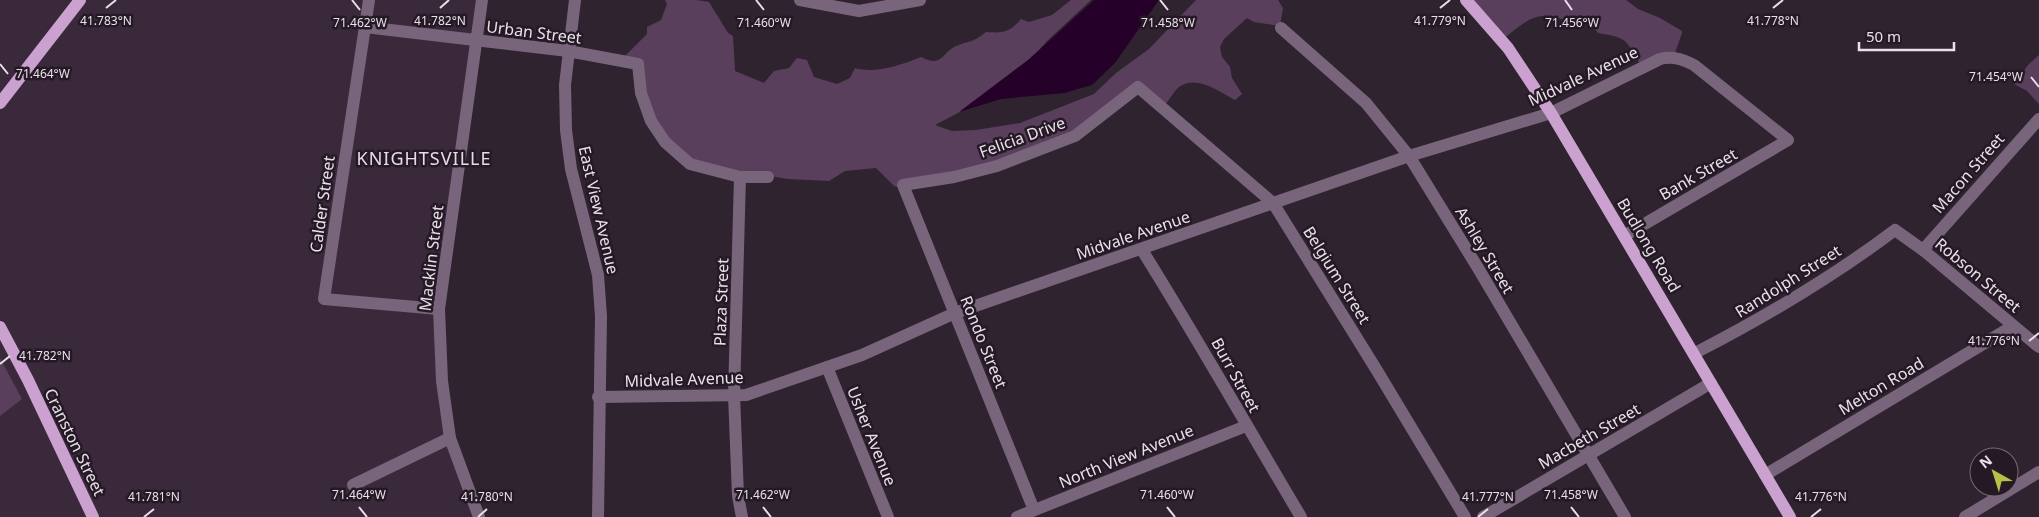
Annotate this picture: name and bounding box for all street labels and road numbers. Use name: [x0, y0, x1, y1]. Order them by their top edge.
street label: Urban Street: [485, 15, 583, 49]
street label: Midvale Avenue: [1524, 41, 1642, 111]
street label: Felicia Drive: [976, 111, 1068, 163]
street label: Macon Street: [1927, 128, 2009, 218]
street label: Bank Street: [1655, 143, 1741, 205]
street label: East View Avenue: [574, 144, 624, 276]
street label: Calder Street: [304, 154, 340, 254]
street label: Budlong Road: [1612, 194, 1686, 296]
street label: Macklin Street: [414, 203, 448, 312]
street label: Ashley Street: [1450, 203, 1520, 298]
street label: Midvale Avenue: [1073, 205, 1193, 265]
street label: Belgium Street: [1298, 222, 1376, 328]
street label: Robson Street: [1931, 233, 2026, 317]
street label: Randolph Street: [1731, 239, 1845, 322]
street label: Plaza Street: [708, 257, 734, 346]
street label: Rondo Street: [955, 293, 1013, 392]
street label: Burr Street: [1206, 334, 1266, 417]
street label: Melton Road: [1834, 352, 1928, 420]
street label: Midvale Avenue: [624, 366, 744, 392]
street label: Usher Avenue: [842, 383, 902, 489]
street label: Cranston Street: [39, 385, 111, 500]
street label: Macbeth Street: [1534, 398, 1644, 474]
street label: North View Avenue: [1055, 419, 1197, 493]

